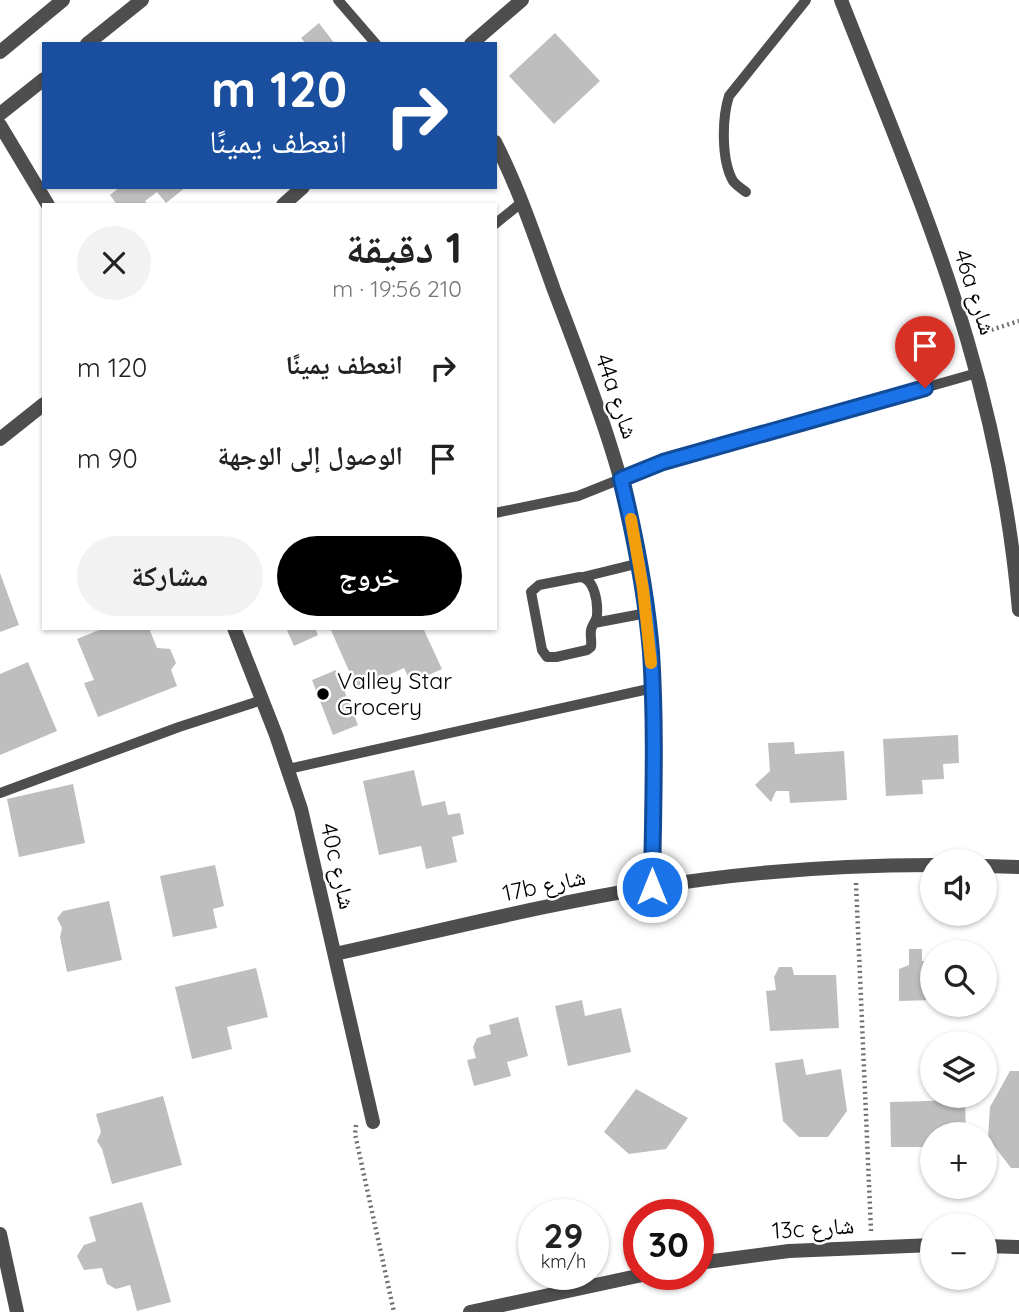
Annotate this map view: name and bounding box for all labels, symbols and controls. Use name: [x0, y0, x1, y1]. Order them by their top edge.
text: 120 m: [211, 58, 347, 119]
icon: right: [371, 70, 462, 161]
text: انعطف يمينًا: [209, 121, 347, 161]
text: 1 دقيقة: [346, 221, 462, 274]
button: close: [77, 226, 151, 300]
street label: 46a شارع: [947, 245, 1003, 339]
text: 210 m · 19:56: [332, 274, 462, 303]
pin: [895, 316, 955, 388]
icon: arrive: [906, 327, 944, 365]
text: انعطف يمينًا: [285, 348, 403, 381]
icon: right: [424, 349, 462, 387]
street label: 44a شارع: [588, 349, 646, 443]
text: 120 m: [77, 351, 147, 384]
text: الوصول إلى الوجهة: [217, 439, 403, 472]
icon: arrive: [424, 440, 462, 478]
text: 90 m: [77, 442, 138, 475]
button: مشاركة: [77, 536, 263, 616]
button: خروج: [277, 536, 462, 616]
place label: Valley Star Grocery: [337, 666, 452, 721]
marker: Valley Star Grocery: [315, 686, 331, 702]
street label: 40c شارع: [313, 820, 363, 912]
map controls: [920, 849, 997, 1290]
button: sound: [920, 849, 997, 926]
position arrow: [615, 850, 689, 924]
street label: 17b شارع: [500, 862, 588, 908]
button: search: [920, 940, 997, 1017]
button: layers: [920, 1031, 997, 1108]
button: +: [920, 1122, 997, 1199]
speed limit sign: 30: [623, 1199, 714, 1290]
street label: 13c شارع: [771, 1210, 855, 1246]
text: 29: [544, 1213, 583, 1257]
button: −: [920, 1213, 997, 1290]
text: km/h: [541, 1250, 586, 1273]

